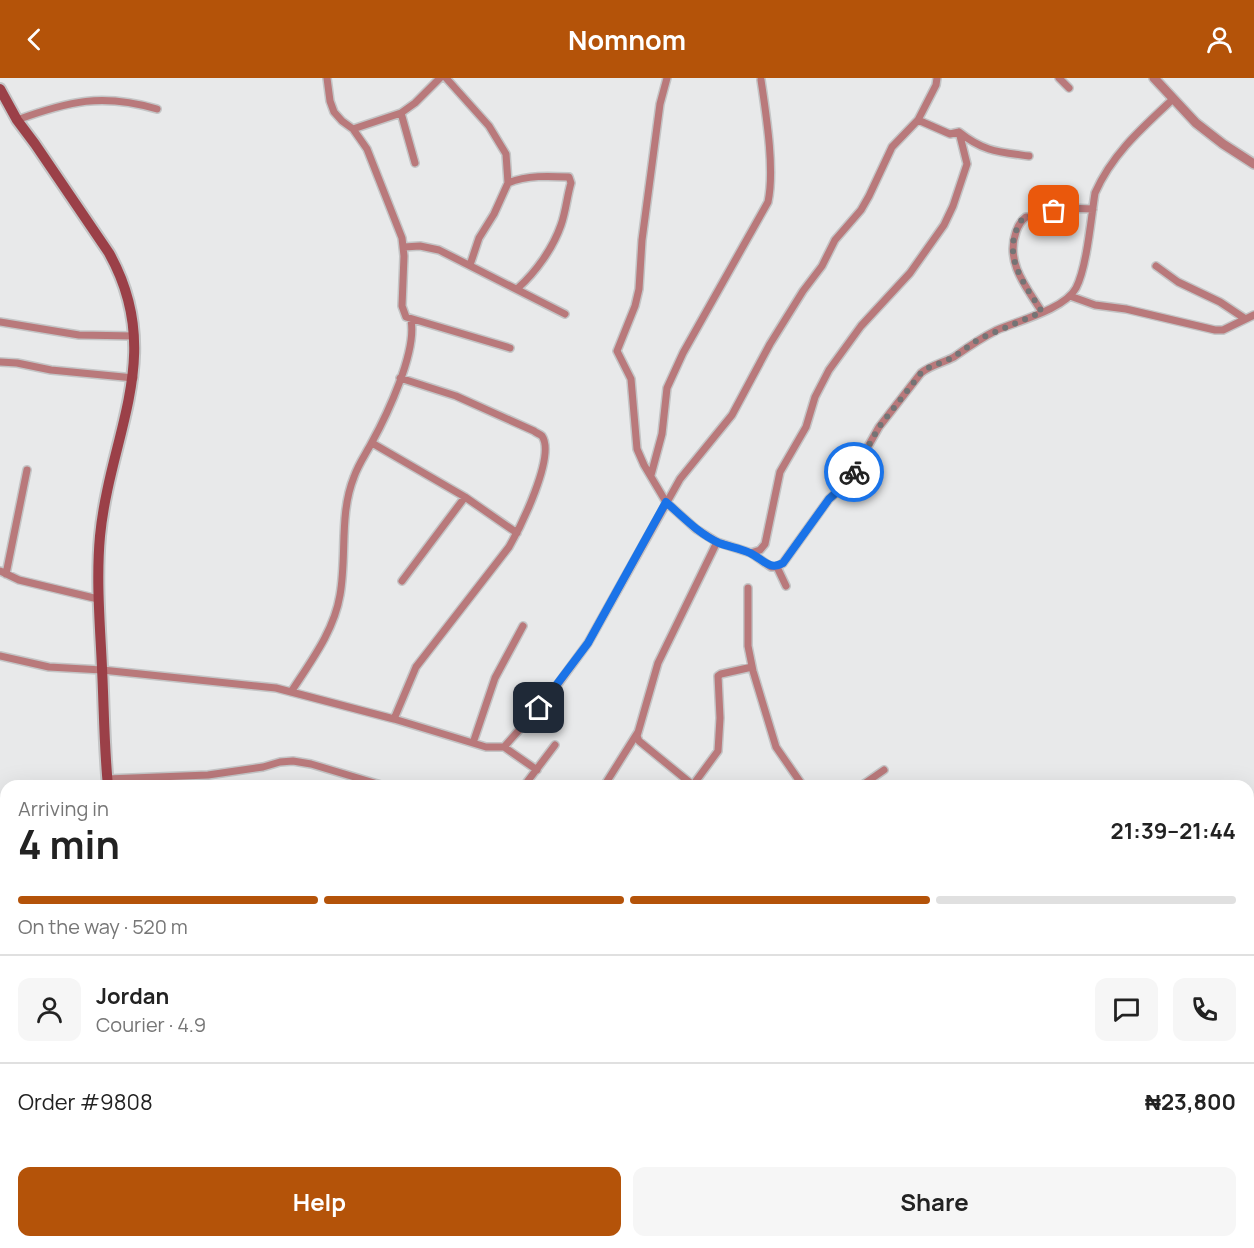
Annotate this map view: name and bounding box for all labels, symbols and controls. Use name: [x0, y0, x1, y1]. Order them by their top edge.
text: Nomnom: [568, 21, 686, 58]
icon: back: [18, 23, 51, 56]
icon: person: [1203, 23, 1236, 56]
pin: [1028, 185, 1079, 236]
icon: bag: [1037, 194, 1070, 227]
courier: [824, 442, 884, 502]
icon: bike: [838, 456, 871, 489]
pin: [513, 682, 564, 733]
icon: home: [522, 691, 555, 724]
text: Arriving in: [18, 795, 109, 822]
text: 21:39–21:44: [1111, 816, 1236, 846]
text: 4 min: [18, 817, 120, 871]
text: On the way · 520 m: [18, 913, 188, 940]
button: person: [18, 978, 81, 1041]
button: chat: [1095, 978, 1158, 1041]
button: phone: [1173, 978, 1236, 1041]
text: Jordan: [96, 981, 169, 1011]
text: Courier · 4.9: [96, 1011, 206, 1038]
text: Order #9808: [18, 1087, 153, 1117]
text: ₦23,800: [1145, 1087, 1236, 1117]
button: Help: [18, 1167, 621, 1236]
button: Share: [633, 1167, 1236, 1236]

